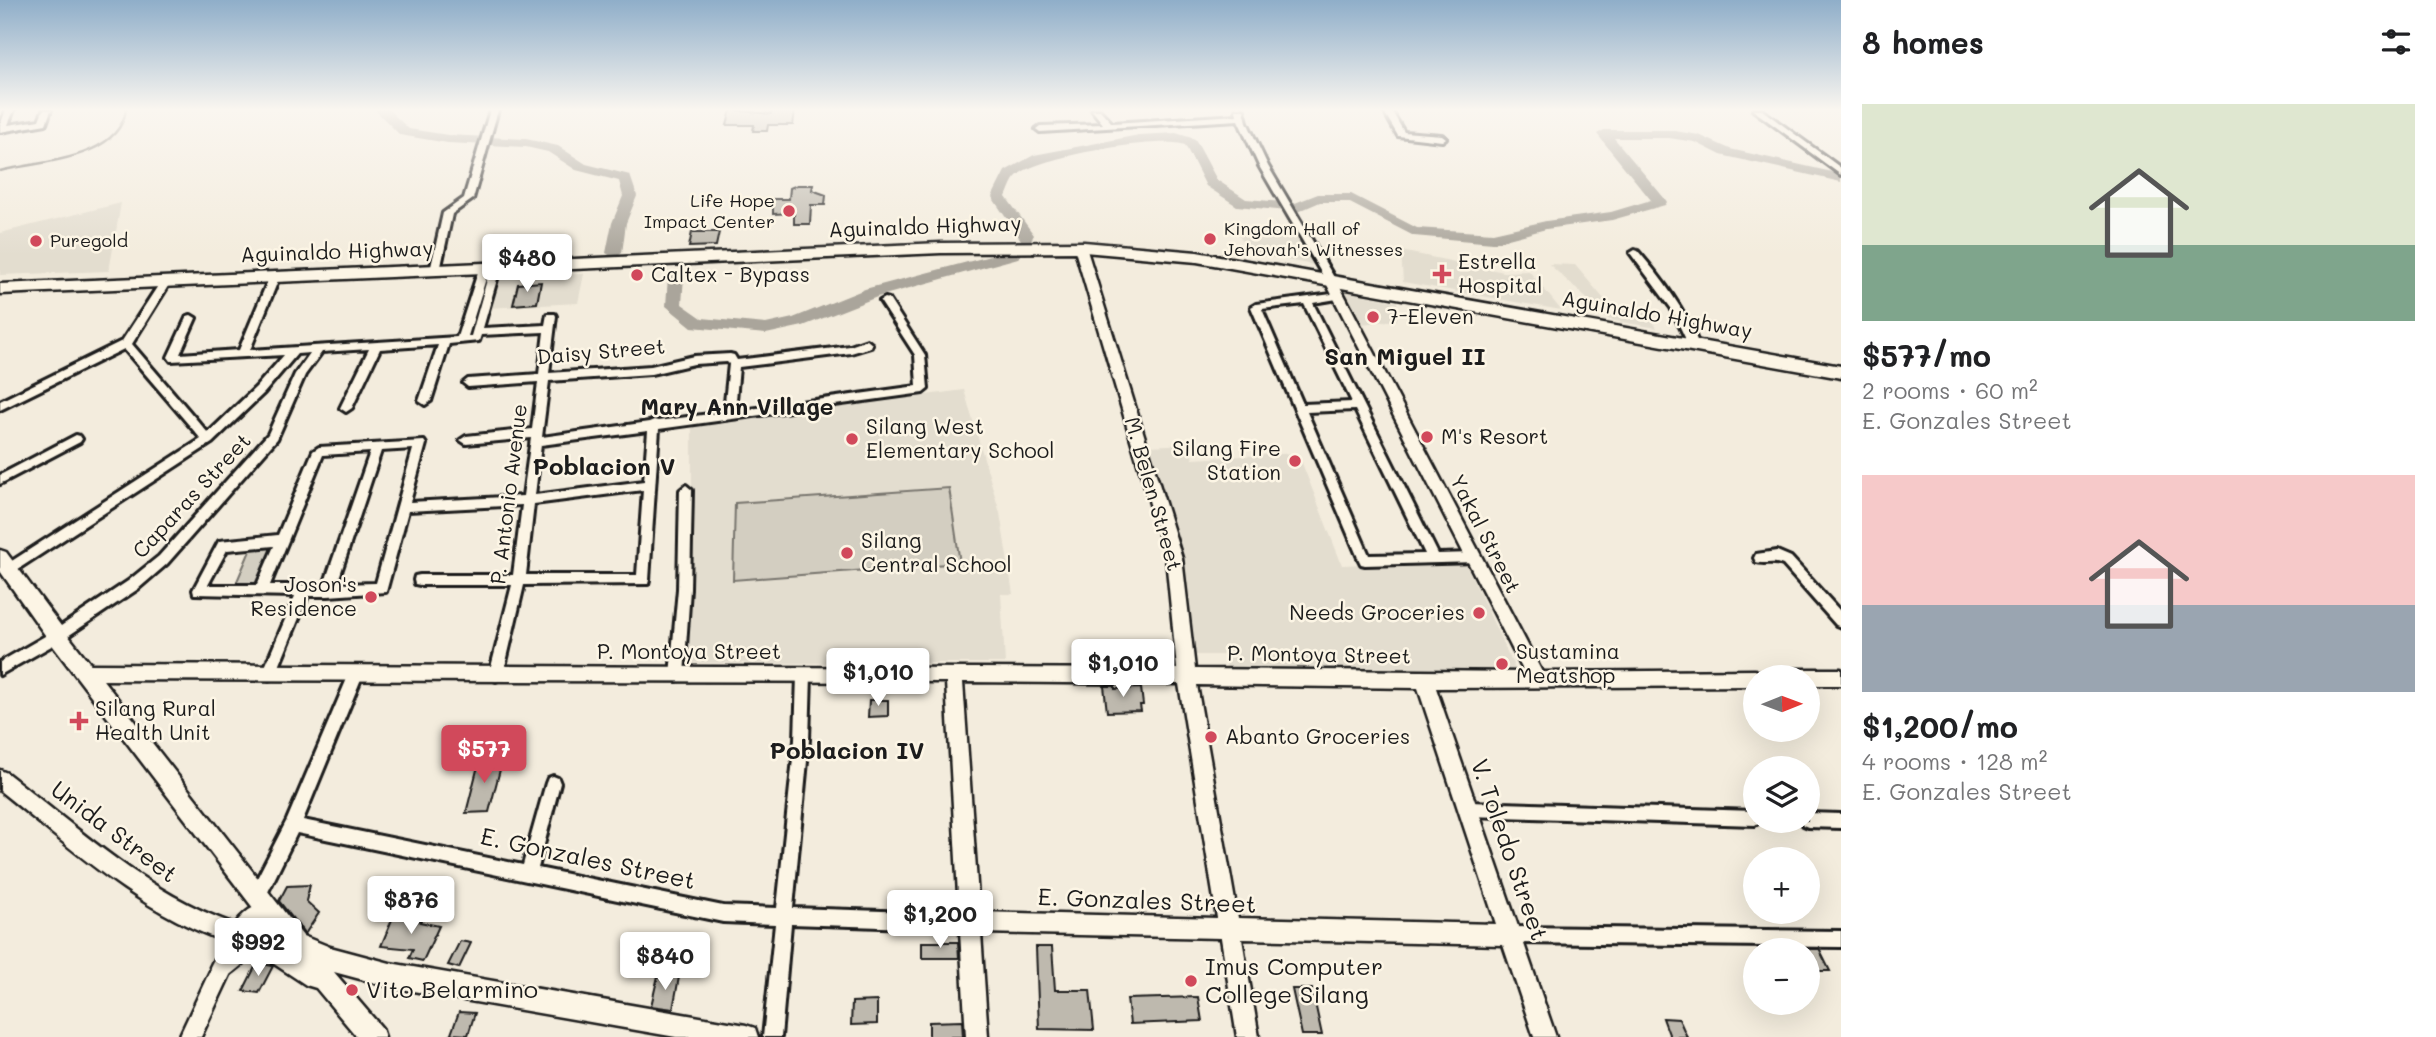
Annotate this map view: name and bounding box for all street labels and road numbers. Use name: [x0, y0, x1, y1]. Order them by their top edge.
street label: Aguinaldo Highway: [828, 209, 1022, 242]
street label: Aguinaldo Highway: [240, 234, 434, 267]
street label: Aguinaldo Highway: [1560, 283, 1755, 344]
street label: Daisy Street: [536, 331, 666, 370]
street label: P. Antonio Avenue: [483, 402, 532, 585]
street label: M. Belen Street: [1120, 413, 1189, 574]
street label: Caparas Street: [126, 427, 256, 563]
street label: Yakal Street: [1445, 469, 1528, 597]
street label: P. Montoya Street: [597, 637, 781, 664]
street label: P. Montoya Street: [1227, 638, 1411, 669]
street label: V. Toledo Street: [1465, 755, 1556, 944]
street label: Unida Street: [45, 773, 184, 889]
street label: E. Gonzales Street: [478, 820, 699, 895]
street label: E. Gonzales Street: [1037, 880, 1257, 919]

